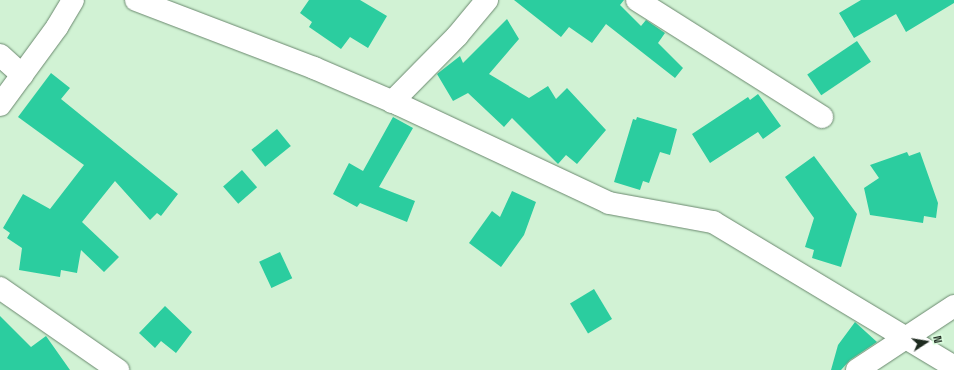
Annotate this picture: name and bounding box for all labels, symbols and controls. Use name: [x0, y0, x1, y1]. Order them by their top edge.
north arrow: [906, 322, 946, 362]
text: N: [930, 334, 945, 345]

